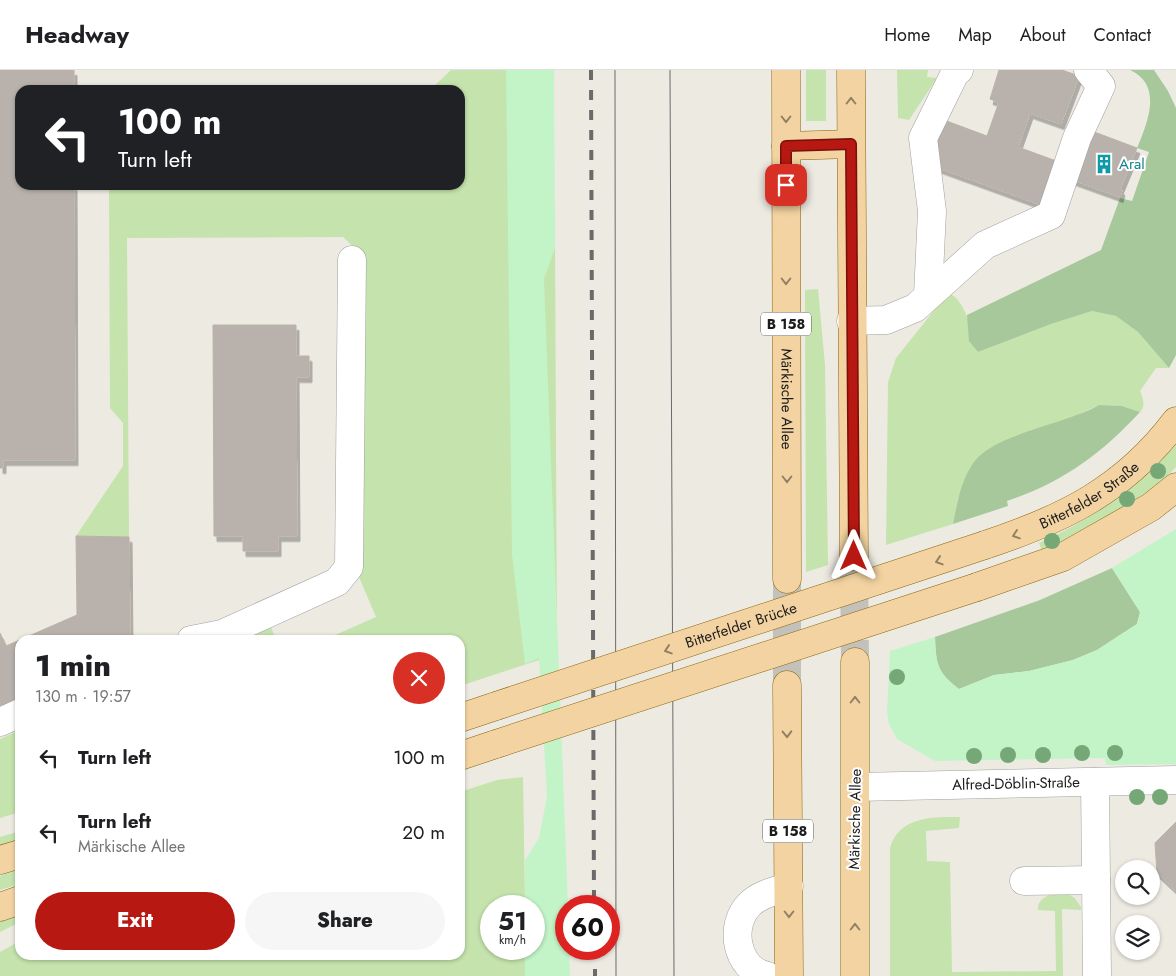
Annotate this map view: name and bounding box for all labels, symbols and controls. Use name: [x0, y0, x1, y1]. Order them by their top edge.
text: Headway: [25, 17, 129, 52]
text: Home: [884, 22, 930, 48]
text: Map: [958, 22, 992, 48]
text: About: [1020, 22, 1065, 48]
text: Contact: [1093, 22, 1151, 48]
one-way arrow: [846, 96, 856, 104]
text: 100 m: [118, 97, 221, 147]
icon: left: [35, 105, 100, 170]
one-way arrow: [781, 115, 791, 123]
text: Turn left: [118, 143, 192, 175]
building icon: Aral: [1093, 153, 1115, 175]
place label: Aral: [1119, 153, 1145, 175]
pin: [765, 164, 807, 206]
icon: arrive: [772, 171, 800, 199]
one-way arrow: [781, 278, 791, 285]
road number: B 158: [761, 312, 811, 336]
street label: Märkische Allee: [776, 349, 798, 450]
street label: Bitterfelder Straße: [1036, 456, 1144, 535]
one-way arrow: [782, 475, 792, 483]
position arrow: [827, 529, 879, 581]
one-way arrow: [1012, 529, 1021, 539]
one-way arrow: [935, 555, 944, 565]
street label: Bitterfelder Brücke: [682, 597, 800, 654]
text: 1 min: [35, 644, 111, 687]
one-way arrow: [665, 644, 673, 654]
button: close: [393, 652, 445, 704]
text: 130 m · 19:57: [35, 685, 131, 708]
one-way arrow: [850, 696, 861, 704]
one-way arrow: [782, 730, 792, 738]
icon: left: [35, 744, 63, 772]
text: Turn left: [78, 744, 151, 771]
text: 100 m: [393, 744, 445, 771]
street label: Märkische Allee: [843, 768, 867, 870]
street label: Alfred-Döblin-Straße: [952, 771, 1080, 796]
text: Turn left: [78, 808, 151, 835]
icon: left: [35, 819, 63, 847]
text: 20 m: [402, 819, 445, 846]
road number: B 158: [763, 819, 813, 842]
text: Märkische Allee: [78, 835, 185, 858]
map controls: [1115, 860, 1160, 960]
button: search: [1115, 860, 1160, 905]
button: Exit: [35, 892, 235, 950]
button: Share: [245, 892, 445, 950]
speed limit sign: 60: [555, 895, 620, 960]
text: 51: [498, 903, 527, 939]
one-way arrow: [784, 910, 794, 918]
button: layers: [1115, 915, 1160, 960]
one-way arrow: [850, 923, 860, 931]
text: km/h: [499, 931, 526, 949]

